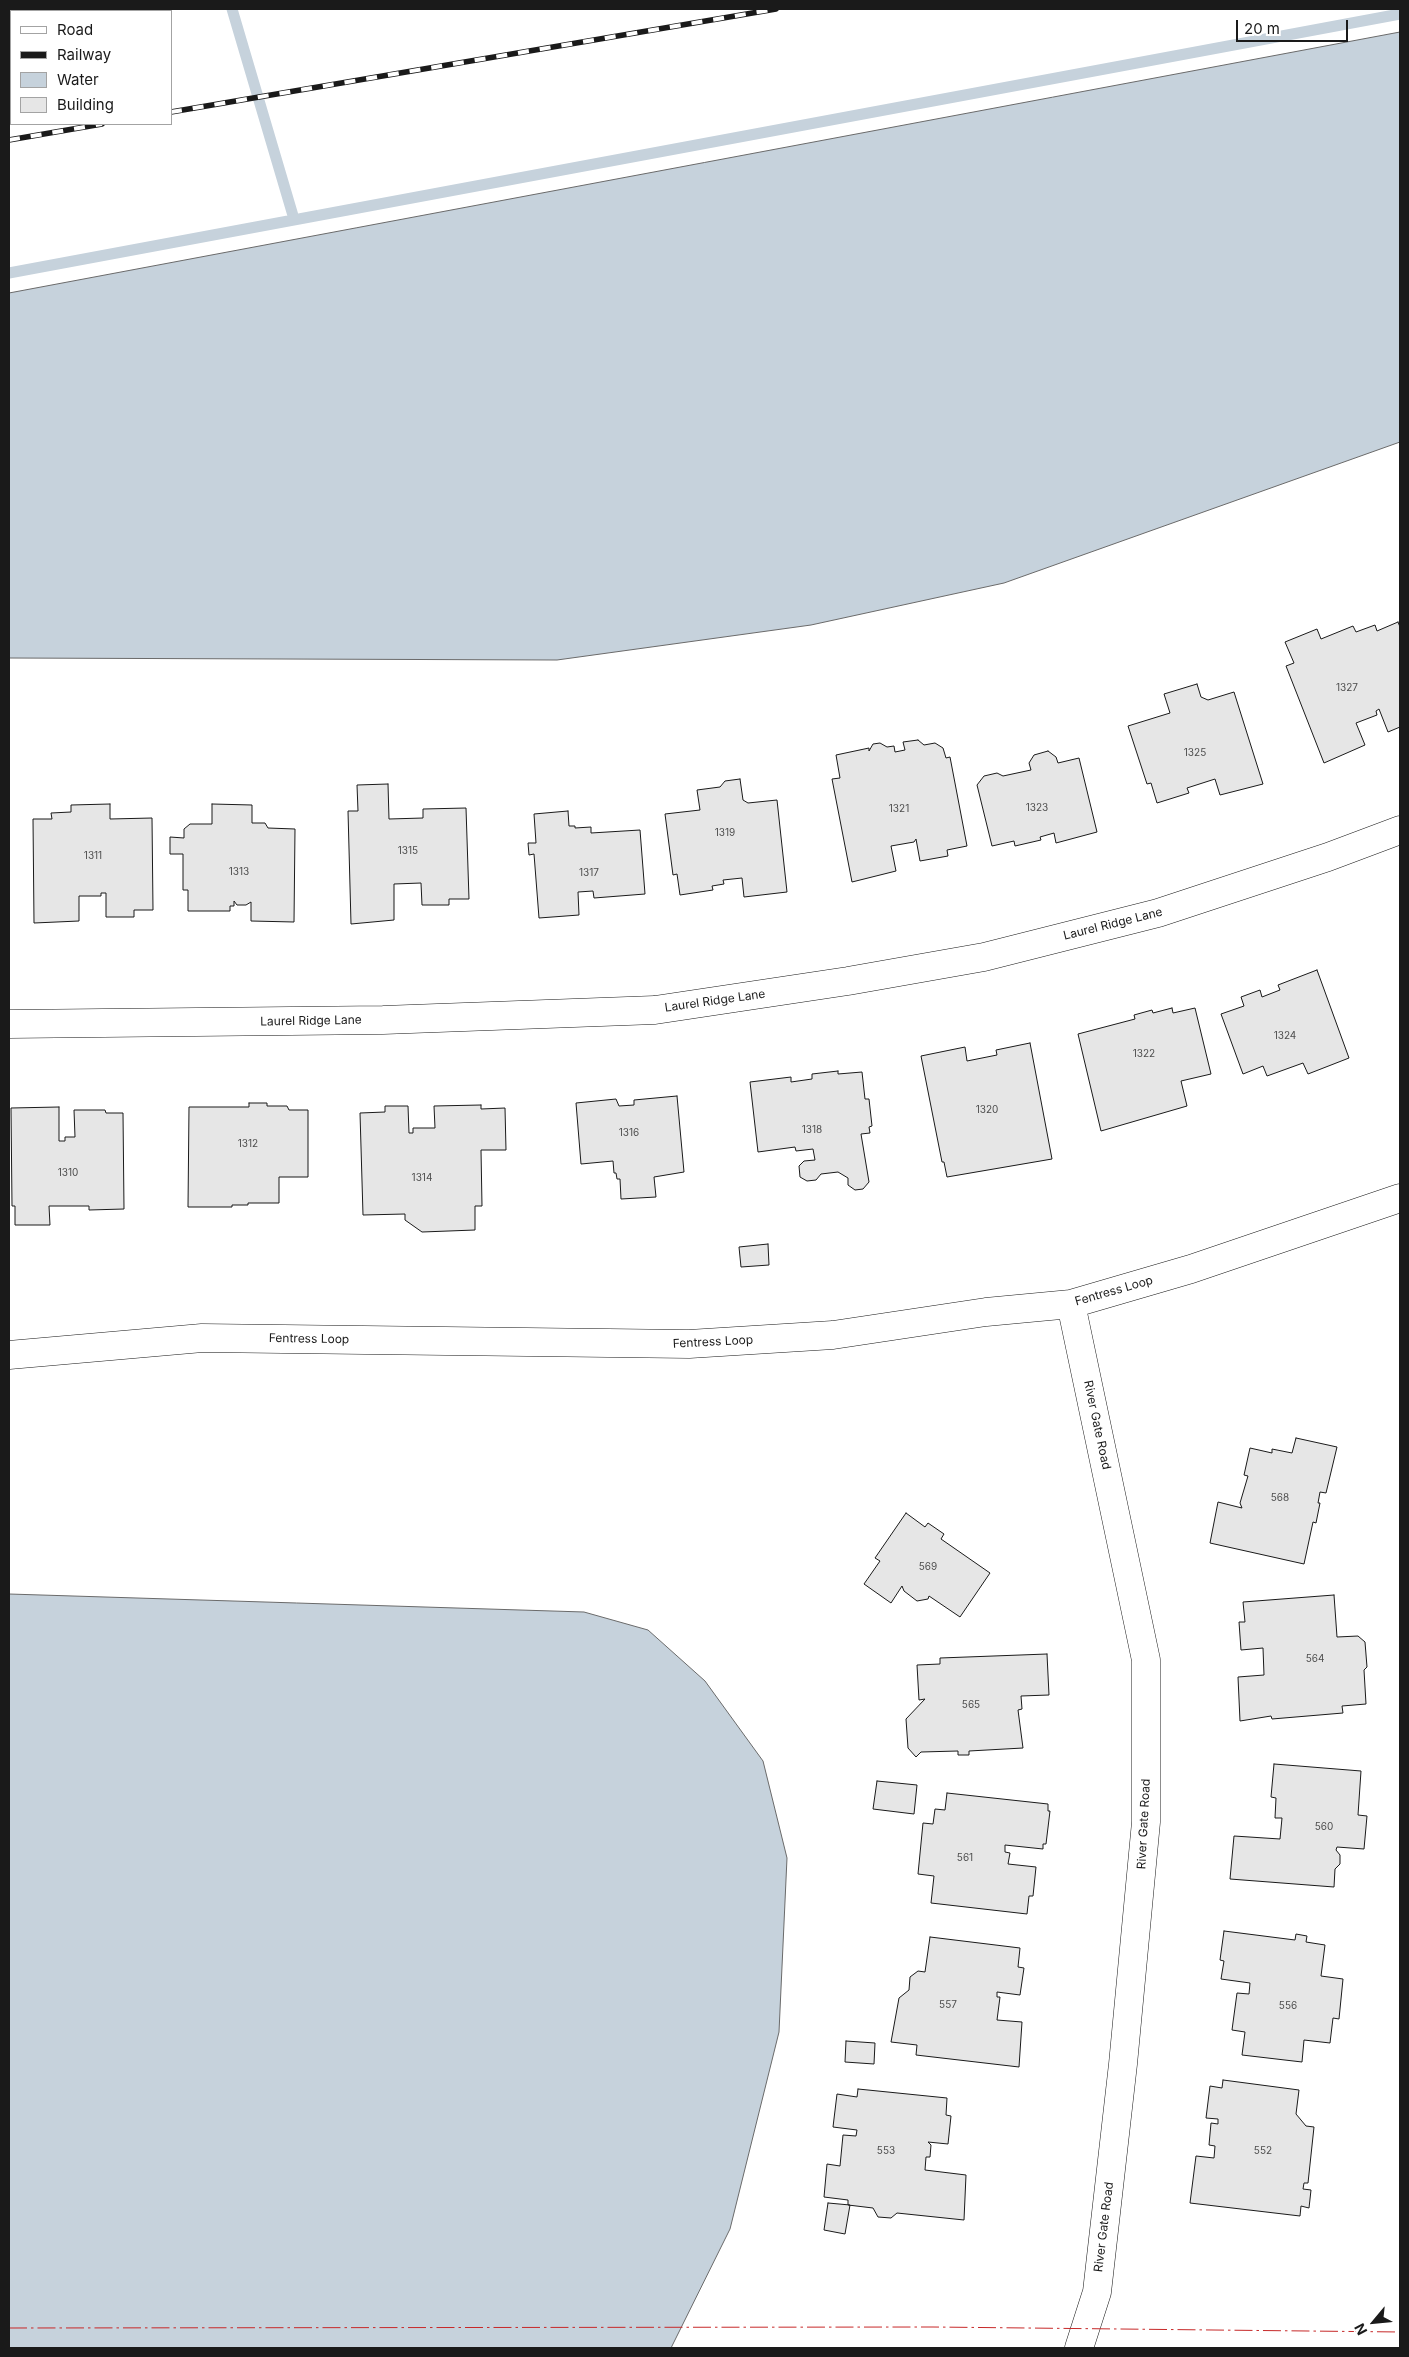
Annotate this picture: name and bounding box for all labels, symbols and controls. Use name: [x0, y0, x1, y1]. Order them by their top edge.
legend: [10, 10, 172, 125]
scale bar: [1239, 10, 1352, 42]
text: 20 m: [1244, 19, 1280, 38]
text: Road: [57, 20, 93, 39]
text: Railway: [57, 45, 111, 64]
text: Water: [57, 70, 99, 89]
text: Building: [57, 95, 114, 114]
house number: 1327: [1336, 682, 1358, 694]
house number: 1325: [1184, 747, 1206, 759]
house number: 1323: [1026, 802, 1048, 814]
house number: 1321: [889, 803, 909, 815]
house number: 1319: [715, 827, 735, 839]
house number: 1315: [398, 845, 418, 857]
house number: 1311: [84, 850, 102, 862]
house number: 1313: [229, 866, 249, 878]
house number: 1317: [579, 867, 599, 879]
street label: Laurel Ridge Lane: [1062, 905, 1164, 943]
street label: Laurel Ridge Lane: [664, 987, 766, 1015]
street label: Laurel Ridge Lane: [260, 1013, 362, 1029]
house number: 1324: [1274, 1030, 1296, 1042]
house number: 1322: [1133, 1048, 1155, 1060]
house number: 1320: [976, 1104, 998, 1116]
house number: 1318: [802, 1124, 822, 1136]
house number: 1316: [619, 1127, 639, 1139]
house number: 1312: [238, 1138, 258, 1150]
house number: 1310: [58, 1167, 78, 1179]
house number: 1314: [412, 1172, 432, 1184]
street label: Fentress Loop: [1073, 1273, 1155, 1309]
street label: Fentress Loop: [269, 1331, 349, 1347]
street label: Fentress Loop: [672, 1333, 754, 1351]
street label: River Gate Road: [1081, 1379, 1113, 1471]
house number: 568: [1271, 1492, 1289, 1504]
house number: 569: [919, 1561, 937, 1573]
house number: 564: [1306, 1653, 1324, 1665]
house number: 565: [962, 1699, 980, 1711]
street label: River Gate Road: [1134, 1778, 1154, 1870]
house number: 560: [1315, 1821, 1333, 1833]
house number: 561: [957, 1852, 973, 1864]
house number: 557: [939, 1999, 957, 2011]
house number: 556: [1279, 2000, 1297, 2012]
house number: 553: [877, 2145, 895, 2157]
house number: 552: [1254, 2145, 1272, 2157]
street label: River Gate Road: [1091, 2181, 1117, 2273]
north arrow: [1349, 2297, 1399, 2347]
text: N: [1350, 2321, 1370, 2338]

